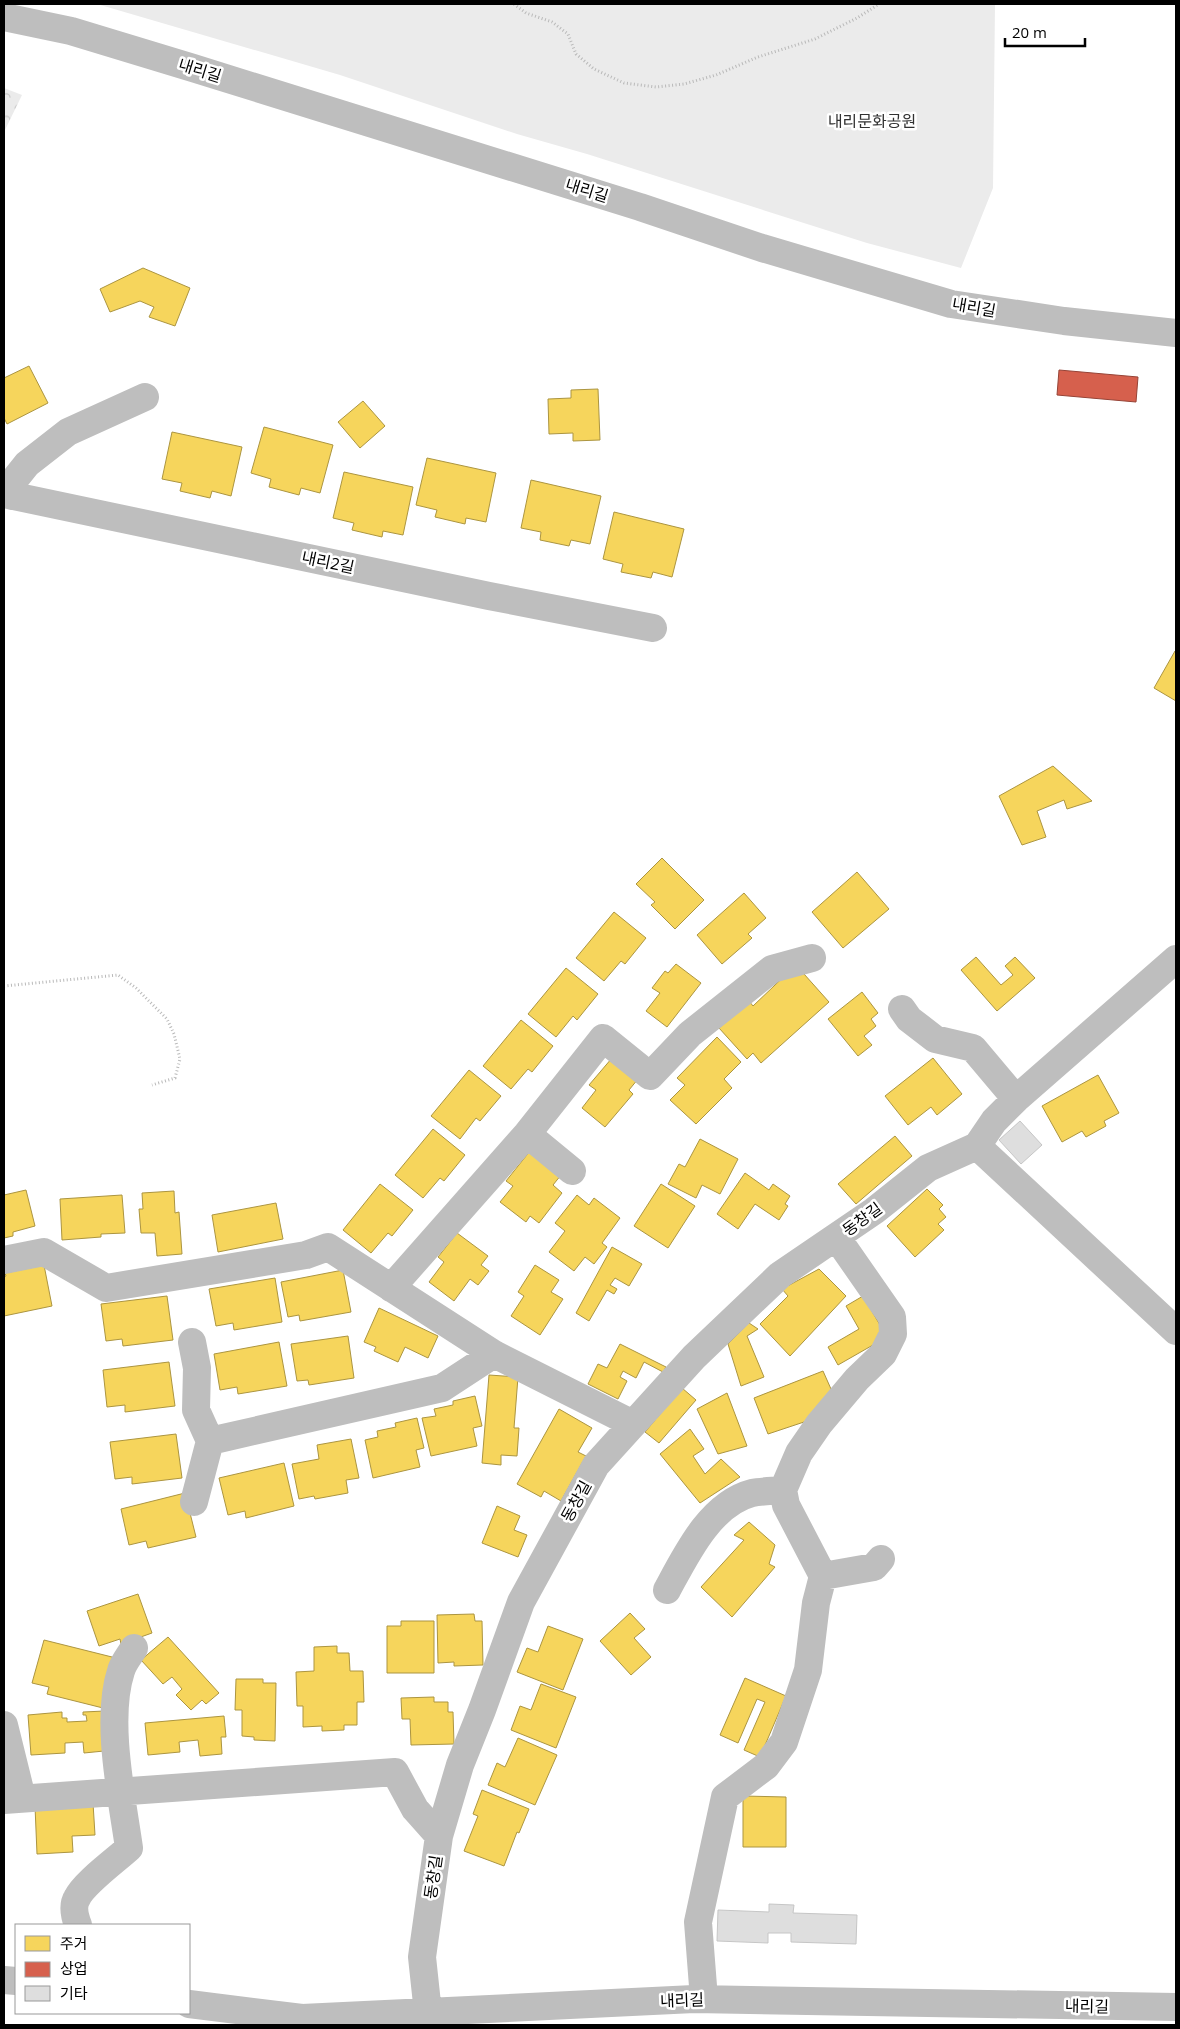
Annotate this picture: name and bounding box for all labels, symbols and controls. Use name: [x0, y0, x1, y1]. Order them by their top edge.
scale bar: [1005, 15, 1085, 47]
text: 20 m: [1012, 22, 1047, 42]
street label: 내리길: [176, 53, 224, 87]
park label: 내리문화공원: [828, 110, 916, 132]
street label: 내리길: [563, 173, 611, 207]
street label: 내리길: [950, 292, 998, 322]
street label: 내리2길: [300, 546, 356, 578]
street label: 동창길: [838, 1197, 886, 1241]
street label: 동창길: [556, 1476, 596, 1526]
street label: 동창길: [419, 1854, 447, 1900]
legend: [15, 1924, 190, 2014]
text: 주거: [60, 1933, 88, 1953]
text: 상업: [60, 1958, 88, 1978]
text: 기타: [60, 1983, 88, 2003]
street label: 내리길: [660, 1988, 704, 2012]
street label: 내리길: [1065, 1995, 1109, 2017]

